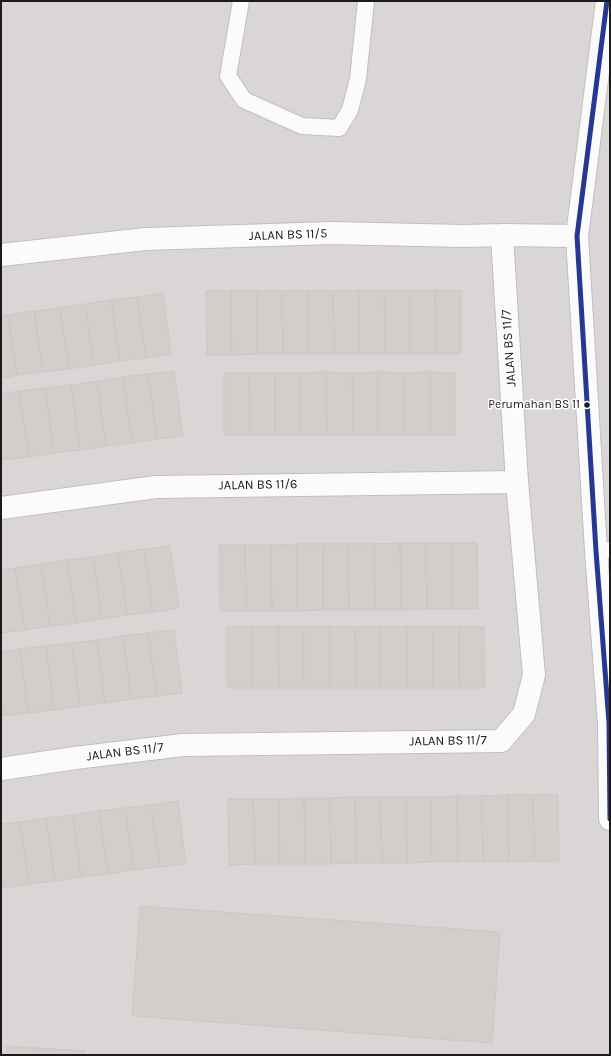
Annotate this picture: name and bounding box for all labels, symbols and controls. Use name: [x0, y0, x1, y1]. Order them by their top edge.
street label: JALAN BS 11/5: [248, 226, 328, 244]
street label: JALAN BS 11/7: [499, 309, 519, 387]
place label: Perumahan BS 11: [488, 398, 580, 412]
marker: Perumahan BS 11: [582, 400, 592, 410]
street label: JALAN BS 11/6: [218, 477, 298, 493]
street label: JALAN BS 11/7: [409, 733, 487, 749]
street label: JALAN BS 11/7: [86, 740, 164, 764]

